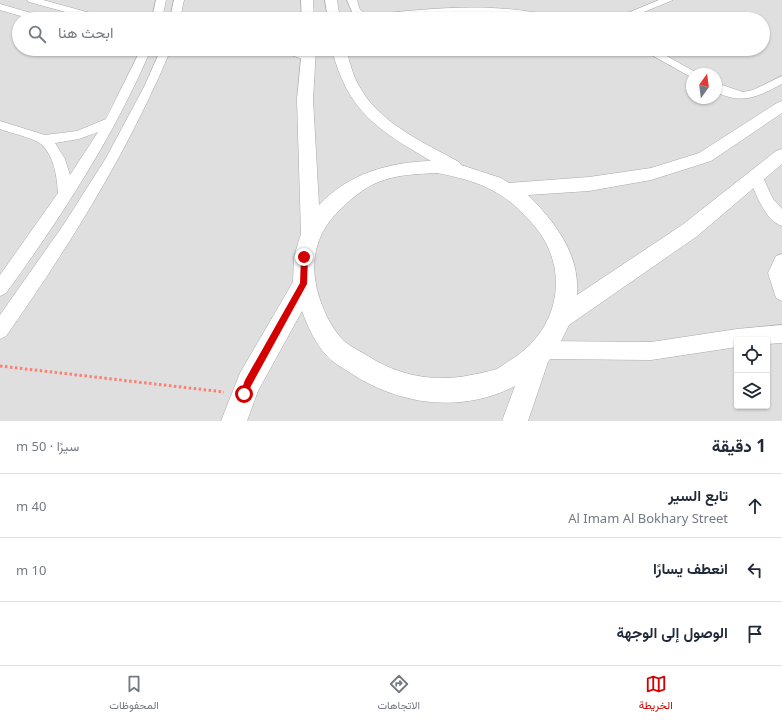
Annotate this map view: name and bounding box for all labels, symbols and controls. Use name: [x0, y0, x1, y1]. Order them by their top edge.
search box: [12, 12, 770, 56]
text: ابحث هنا: [58, 22, 113, 42]
icon: search: [26, 23, 48, 45]
north arrow: [686, 68, 722, 104]
route end: [295, 248, 313, 266]
map controls: [734, 337, 770, 409]
button: locate: [734, 337, 770, 373]
button: layers: [734, 373, 770, 409]
route start: [235, 385, 253, 403]
text: 1 دقيقة: [712, 434, 766, 457]
text: سيرًا · 50 m: [16, 437, 79, 455]
text: تابع السير: [668, 485, 728, 505]
icon: ahead: [744, 495, 766, 517]
text: 40 m: [16, 497, 46, 515]
text: Al Imam Al Bokhary Street: [568, 509, 728, 527]
text: انعطف يسارًا: [653, 558, 728, 578]
icon: left: [744, 559, 766, 581]
text: 10 m: [16, 561, 46, 579]
text: الوصول إلى الوجهة: [617, 622, 728, 642]
icon: arrive: [744, 623, 766, 645]
tab: المحفوظات: [109, 673, 159, 715]
tab: الاتجاهات: [377, 673, 420, 715]
tab: الخريطة: [639, 673, 673, 715]

